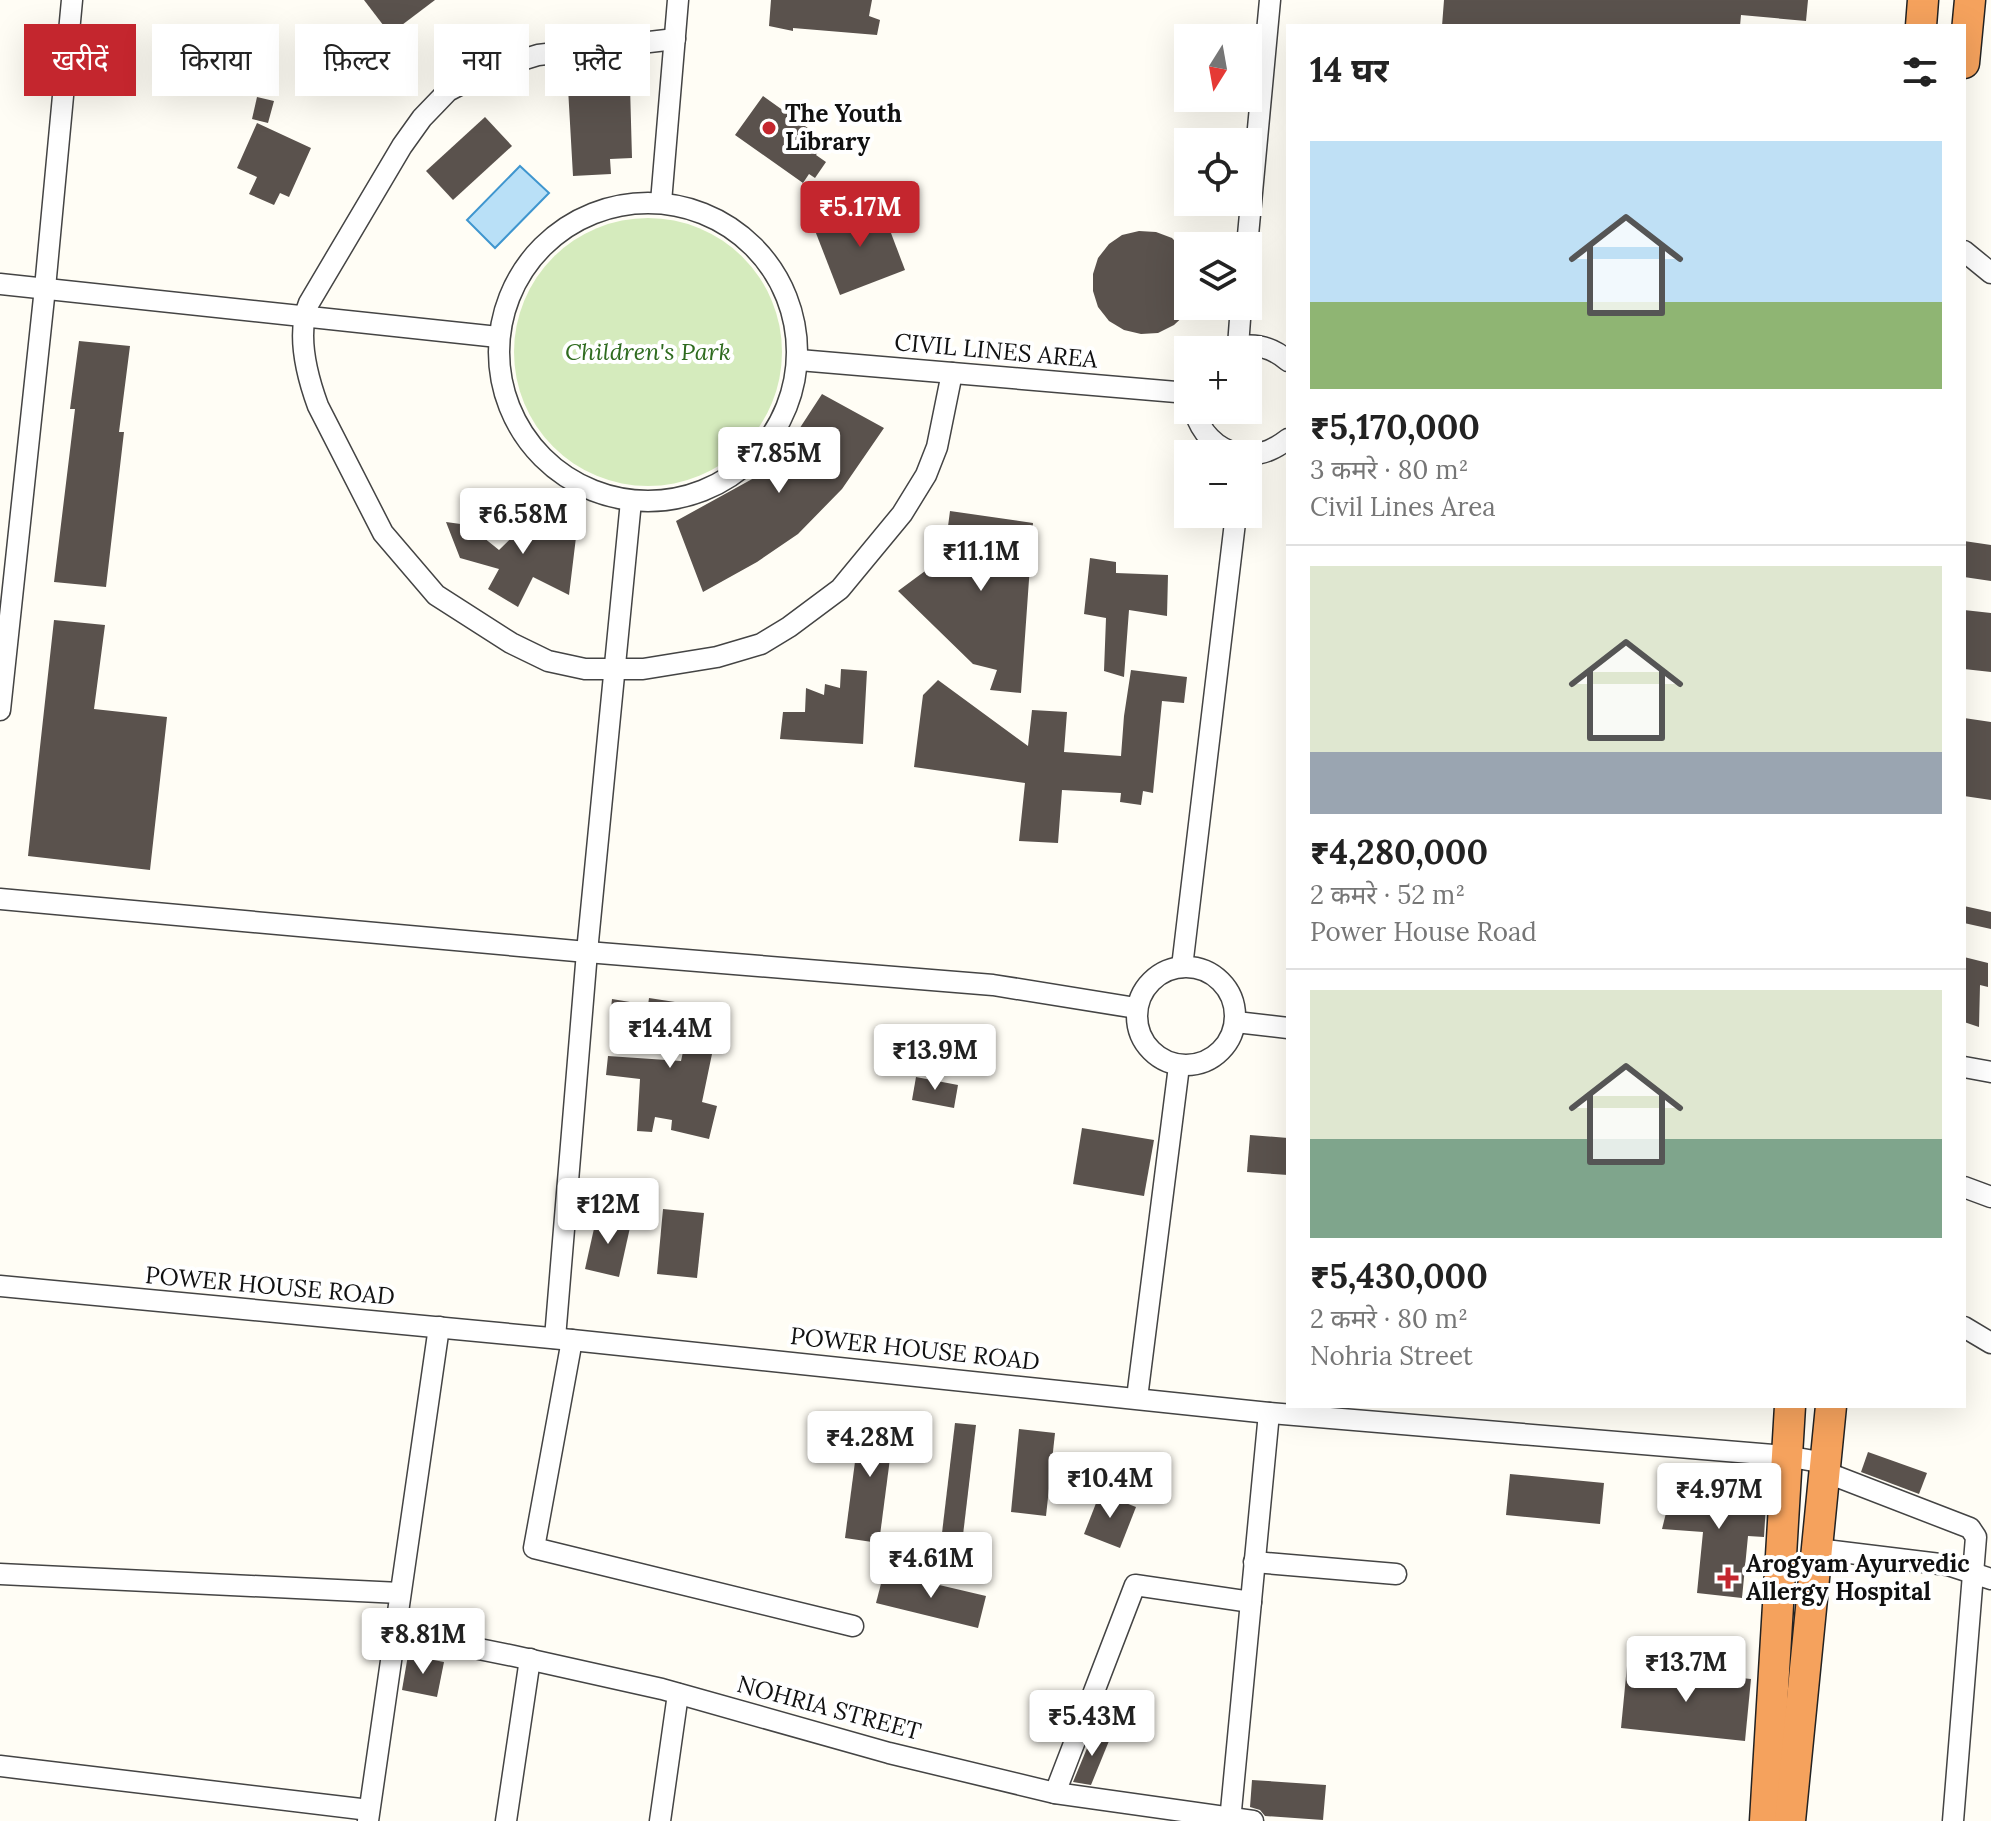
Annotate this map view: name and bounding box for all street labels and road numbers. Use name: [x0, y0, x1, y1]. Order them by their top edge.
street label: CIVIL LINES AREA: [893, 326, 1100, 375]
street label: POWER HOUSE ROAD: [144, 1259, 396, 1312]
street label: POWER HOUSE ROAD: [789, 1320, 1041, 1377]
street label: NOHRIA STREET: [734, 1668, 925, 1747]

